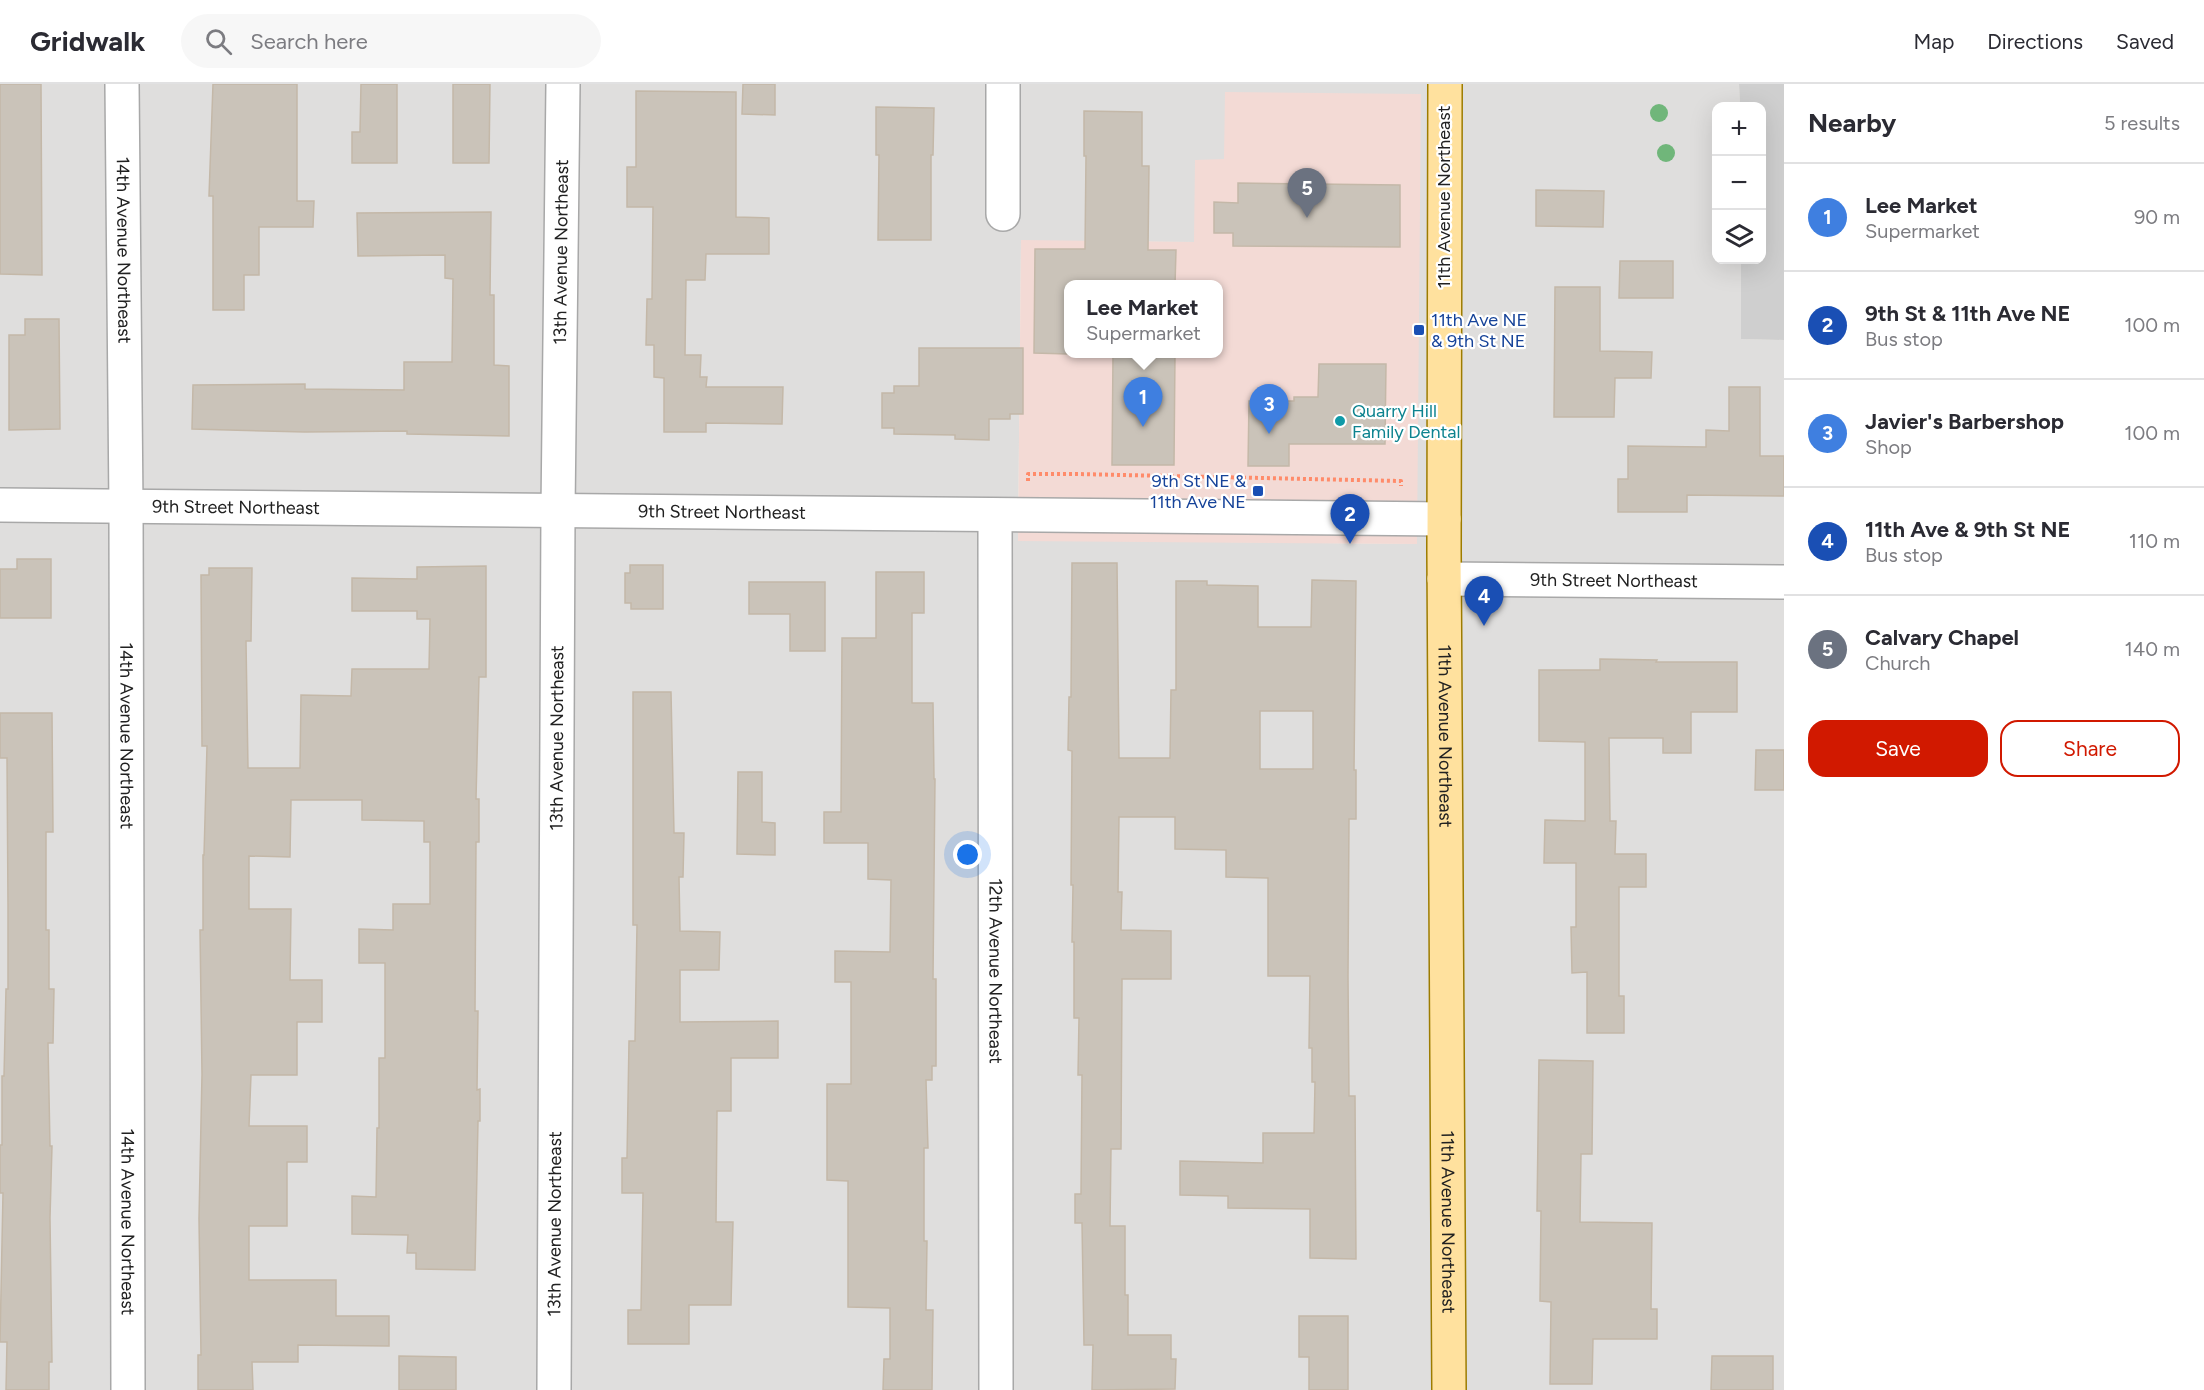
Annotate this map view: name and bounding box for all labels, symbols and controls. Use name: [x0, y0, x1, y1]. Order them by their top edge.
search box: [181, 14, 601, 68]
text: Gridwalk: [30, 24, 145, 58]
icon: search: [202, 25, 235, 58]
text: Search here: [250, 28, 368, 55]
text: Map: [1913, 29, 1954, 54]
text: Directions: [1987, 29, 2083, 54]
text: Saved: [2116, 29, 2174, 54]
map controls: [1712, 102, 1766, 264]
button: +: [1712, 102, 1766, 156]
street label: 11th Avenue Northeast: [1433, 105, 1455, 288]
text: Nearby: [1808, 107, 1896, 139]
text: 5 results: [2104, 111, 2180, 135]
street label: 14th Avenue Northeast: [112, 156, 135, 344]
button: −: [1712, 156, 1766, 210]
street label: 13th Avenue Northeast: [549, 159, 573, 345]
pin: 5: [1288, 168, 1326, 218]
text: Lee Market: [1865, 192, 1978, 219]
text: 1: [1823, 205, 1832, 229]
text: 90 m: [2134, 205, 2180, 229]
button: layers: [1712, 210, 1766, 264]
text: Supermarket: [1865, 219, 1980, 243]
popup: [1064, 280, 1223, 358]
text: Lee Market: [1086, 294, 1199, 321]
text: 9th St & 11th Ave NE: [1865, 300, 2071, 327]
place label: 11th Ave NE & 9th St NE: [1431, 309, 1527, 352]
text: 2: [1822, 313, 1833, 337]
text: 100 m: [2124, 313, 2180, 337]
text: Supermarket: [1086, 321, 1201, 345]
marker: 11th Ave NE & 9th St NE: [1412, 323, 1426, 337]
text: Bus stop: [1865, 327, 1943, 351]
pin: 1: [1124, 378, 1162, 427]
pin: 3: [1250, 384, 1288, 434]
place label: Quarry Hill Family Dental: [1352, 400, 1460, 443]
text: Javier's Barbershop: [1865, 408, 2064, 435]
marker: Quarry Hill Family Dental: [1333, 414, 1347, 428]
text: 3: [1822, 421, 1833, 445]
text: 100 m: [2124, 421, 2180, 445]
text: Shop: [1865, 435, 1912, 459]
place label: 9th St NE & 11th Ave NE: [1150, 470, 1246, 513]
marker: 9th St NE & 11th Ave NE: [1251, 484, 1265, 498]
pin: 2: [1330, 494, 1370, 544]
street label: 9th Street Northeast: [152, 495, 320, 519]
street label: 9th Street Northeast: [638, 500, 806, 524]
text: 11th Ave & 9th St NE: [1865, 516, 2071, 543]
text: 4: [1821, 529, 1834, 553]
text: 110 m: [2129, 529, 2180, 553]
text: Bus stop: [1865, 543, 1943, 567]
street label: 9th Street Northeast: [1530, 569, 1698, 592]
pin: 4: [1464, 576, 1504, 626]
text: Calvary Chapel: [1865, 624, 2019, 651]
text: 5: [1822, 637, 1833, 661]
text: 140 m: [2125, 637, 2180, 661]
street label: 14th Avenue Northeast: [115, 643, 138, 830]
street label: 11th Avenue Northeast: [1434, 644, 1457, 828]
street label: 13th Avenue Northeast: [546, 645, 568, 831]
text: Church: [1865, 651, 1930, 675]
button: Save: [1808, 720, 1988, 777]
button: Share: [2000, 720, 2180, 777]
your location: [953, 840, 982, 869]
street label: 12th Avenue Northeast: [984, 878, 1007, 1064]
street label: 14th Avenue Northeast: [116, 1129, 139, 1316]
street label: 11th Avenue Northeast: [1436, 1130, 1460, 1314]
street label: 13th Avenue Northeast: [543, 1131, 566, 1317]

